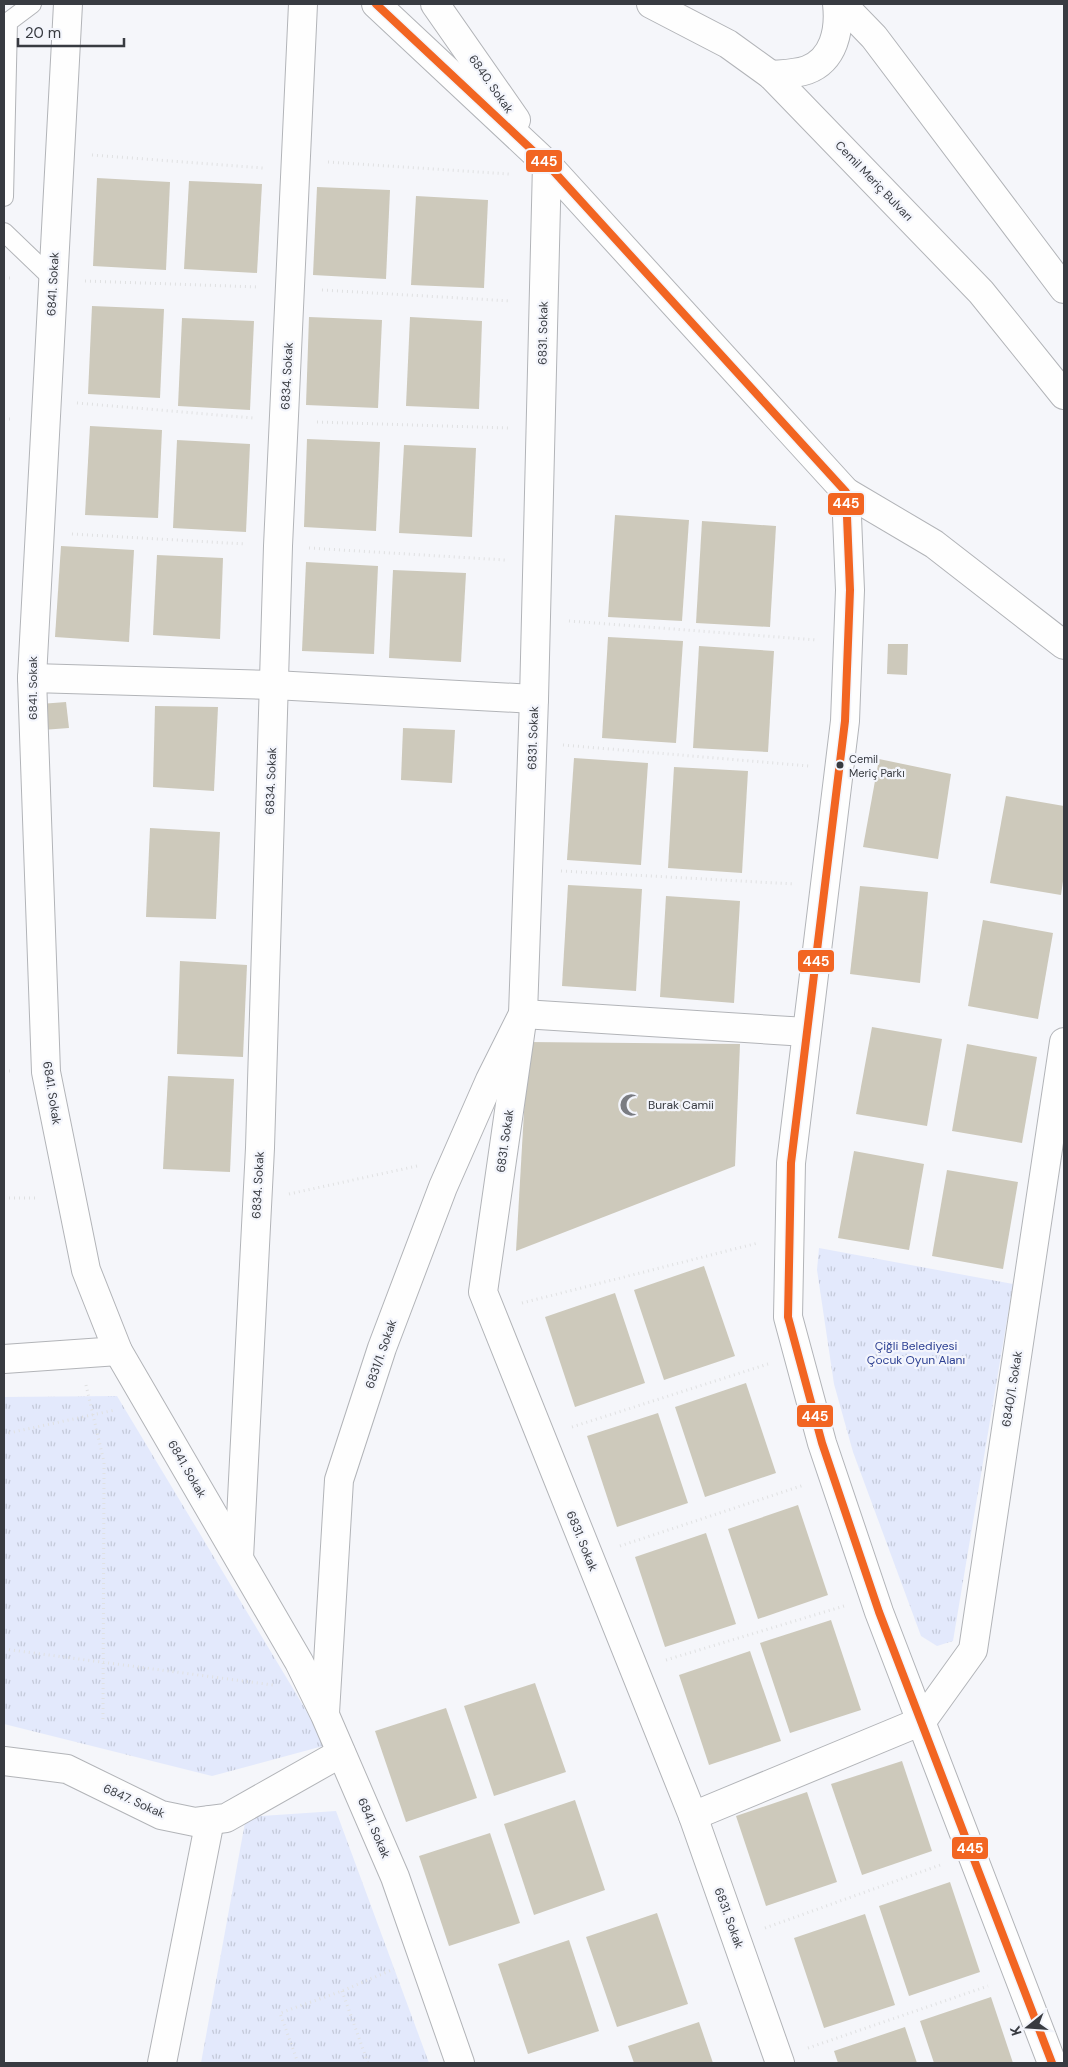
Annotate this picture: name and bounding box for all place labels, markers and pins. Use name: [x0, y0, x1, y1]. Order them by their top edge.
place label: Cemil Meriç Parkı: [849, 752, 905, 780]
marker: Cemil Meriç Parkı: [835, 760, 845, 770]
mosque icon: Burak Camii: [618, 1092, 644, 1118]
place label: Burak Camii: [648, 1097, 714, 1113]

